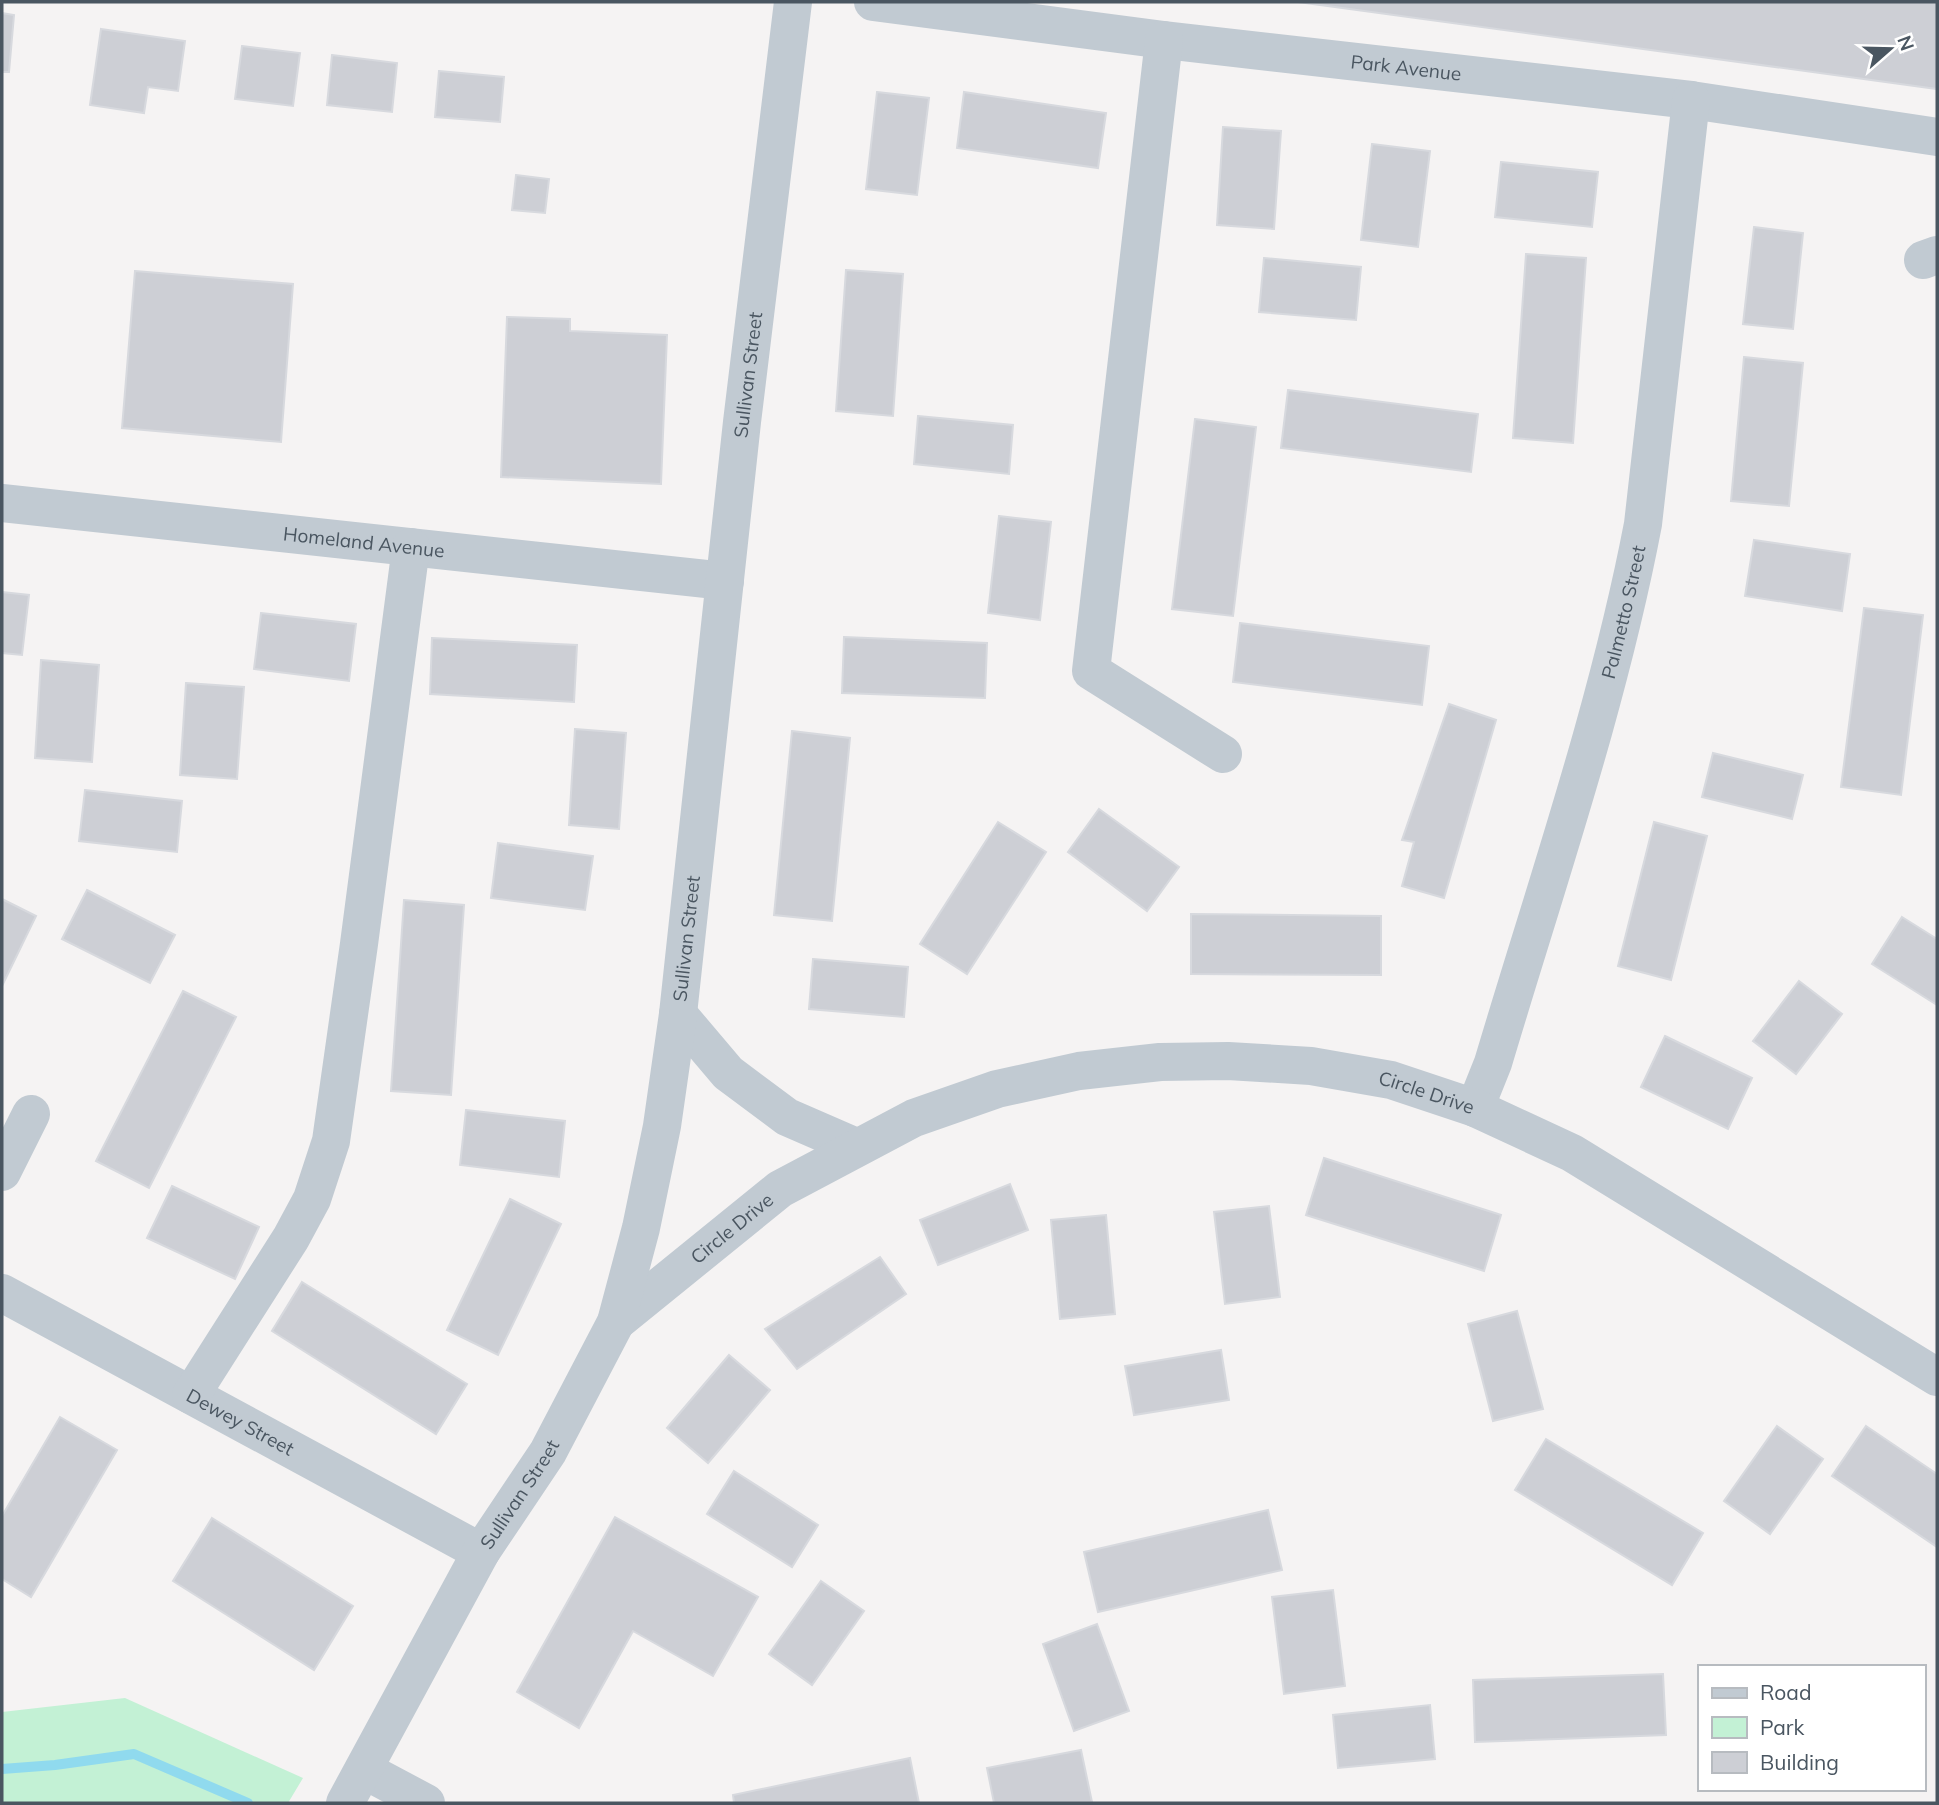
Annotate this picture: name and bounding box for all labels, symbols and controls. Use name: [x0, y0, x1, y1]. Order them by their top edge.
north arrow: [1855, 14, 1925, 84]
text: N: [1892, 32, 1920, 54]
street label: Park Avenue: [1349, 49, 1463, 86]
street label: Sullivan Street: [728, 310, 767, 439]
street label: Homeland Avenue: [282, 521, 446, 563]
street label: Palmetto Street: [1596, 543, 1651, 681]
street label: Sullivan Street: [667, 874, 705, 1003]
street label: Circle Drive: [1377, 1066, 1478, 1119]
street label: Circle Drive: [686, 1187, 778, 1269]
street label: Dewey Street: [182, 1383, 299, 1461]
street label: Sullivan Street: [475, 1435, 565, 1553]
legend: [1698, 1665, 1925, 1791]
text: Road: [1760, 1679, 1811, 1705]
text: Park: [1760, 1714, 1804, 1740]
text: Building: [1760, 1749, 1839, 1775]

